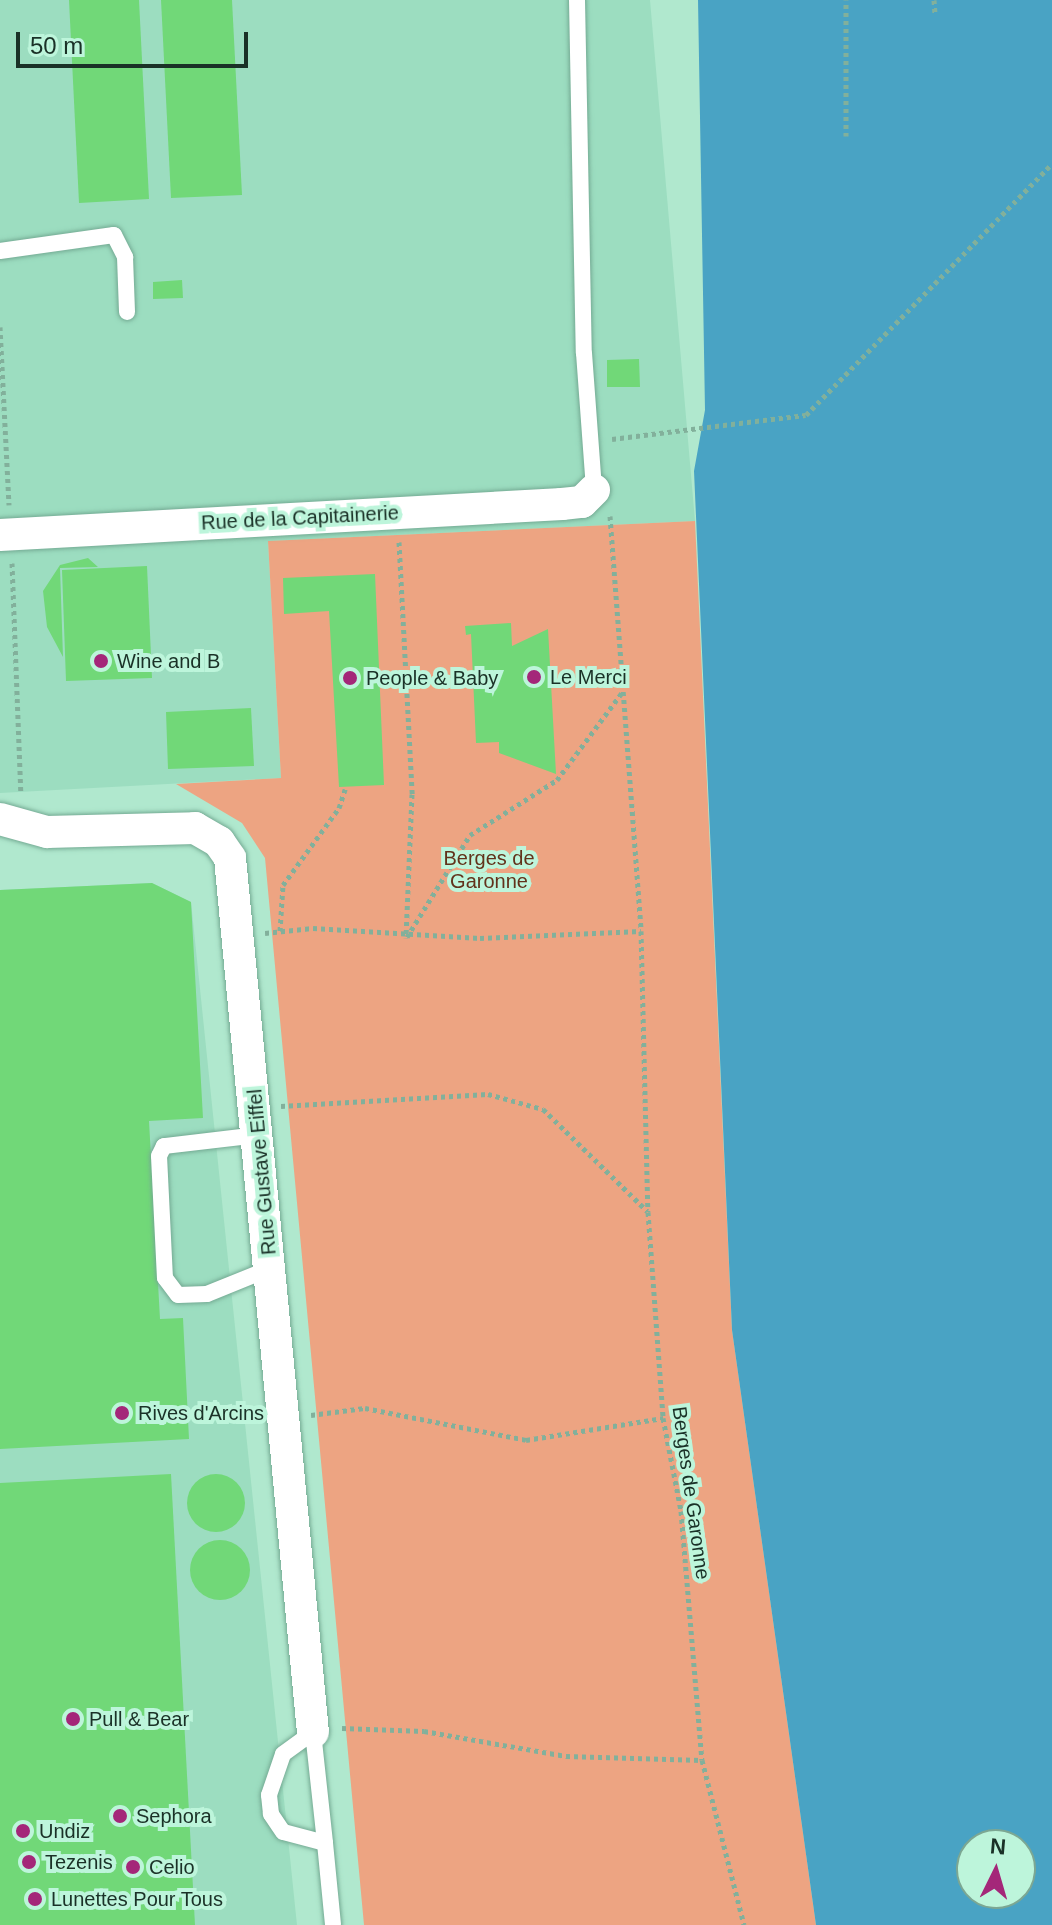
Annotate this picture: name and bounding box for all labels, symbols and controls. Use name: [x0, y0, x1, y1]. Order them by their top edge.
scale bar: [20, 16, 252, 66]
text: 50 m: [30, 32, 83, 59]
street label: Rue de la Capitainerie: [201, 501, 399, 535]
place label: Wine and B: [117, 649, 220, 673]
marker: Wine and B: [92, 652, 110, 670]
place label: Le Merci: [550, 665, 627, 689]
place label: People & Baby: [366, 666, 498, 690]
marker: Le Merci: [525, 668, 543, 686]
marker: People & Baby: [341, 669, 359, 687]
park label: Berges de Garonne: [443, 847, 535, 894]
street label: Rue Gustave Eiffel: [243, 1088, 281, 1256]
place label: Rives d'Arcins: [138, 1401, 264, 1425]
marker: Rives d'Arcins: [113, 1404, 131, 1422]
street label: Berges de Garonne: [667, 1405, 715, 1581]
place label: Pull & Bear: [89, 1707, 189, 1731]
marker: Pull & Bear: [64, 1710, 82, 1728]
place label: Sephora: [136, 1804, 212, 1828]
marker: Sephora: [111, 1807, 129, 1825]
place label: Undiz: [39, 1819, 90, 1843]
marker: Undiz: [14, 1822, 32, 1840]
north arrow: [956, 1829, 1036, 1909]
text: N: [989, 1833, 1007, 1860]
place label: Tezenis: [45, 1850, 113, 1874]
marker: Tezenis: [20, 1853, 38, 1871]
place label: Celio: [149, 1855, 195, 1879]
marker: Celio: [124, 1858, 142, 1876]
place label: Lunettes Pour Tous: [51, 1887, 223, 1911]
marker: Lunettes Pour Tous: [26, 1890, 44, 1908]

